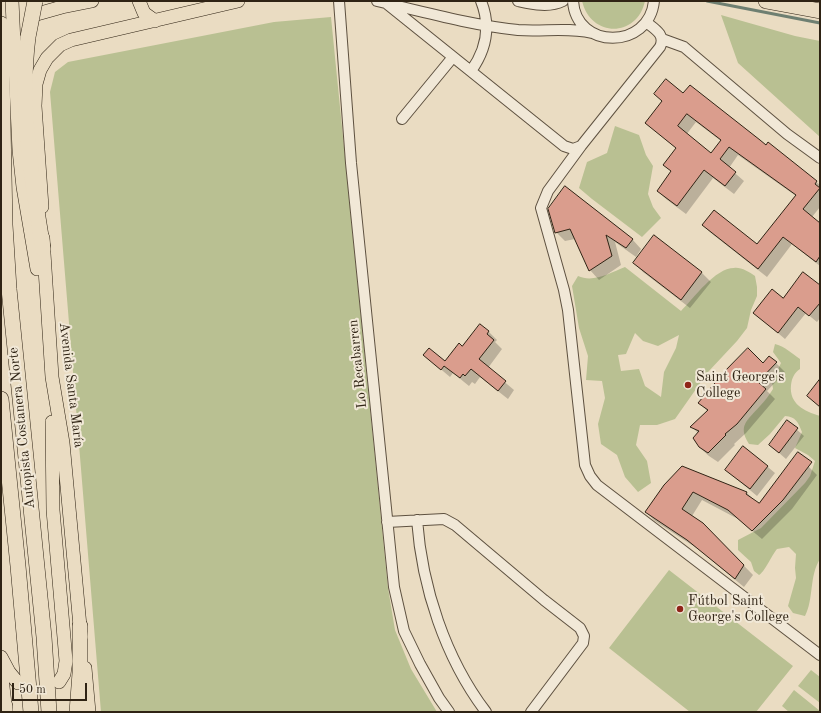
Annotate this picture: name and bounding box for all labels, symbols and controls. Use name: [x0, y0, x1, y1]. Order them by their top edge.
street label: Lo Recabarren: [345, 319, 371, 409]
street label: Avenida Santa María: [55, 321, 87, 449]
street label: Autopista Costanera Norte: [5, 346, 39, 510]
place label: Saint George's College: [696, 369, 784, 402]
marker: Saint George's College: [683, 380, 693, 390]
place label: Fútbol Saint George's College: [688, 593, 789, 626]
marker: Fútbol Saint George's College: [675, 604, 685, 614]
scale bar: [14, 675, 89, 701]
text: 50 m: [19, 684, 46, 696]

